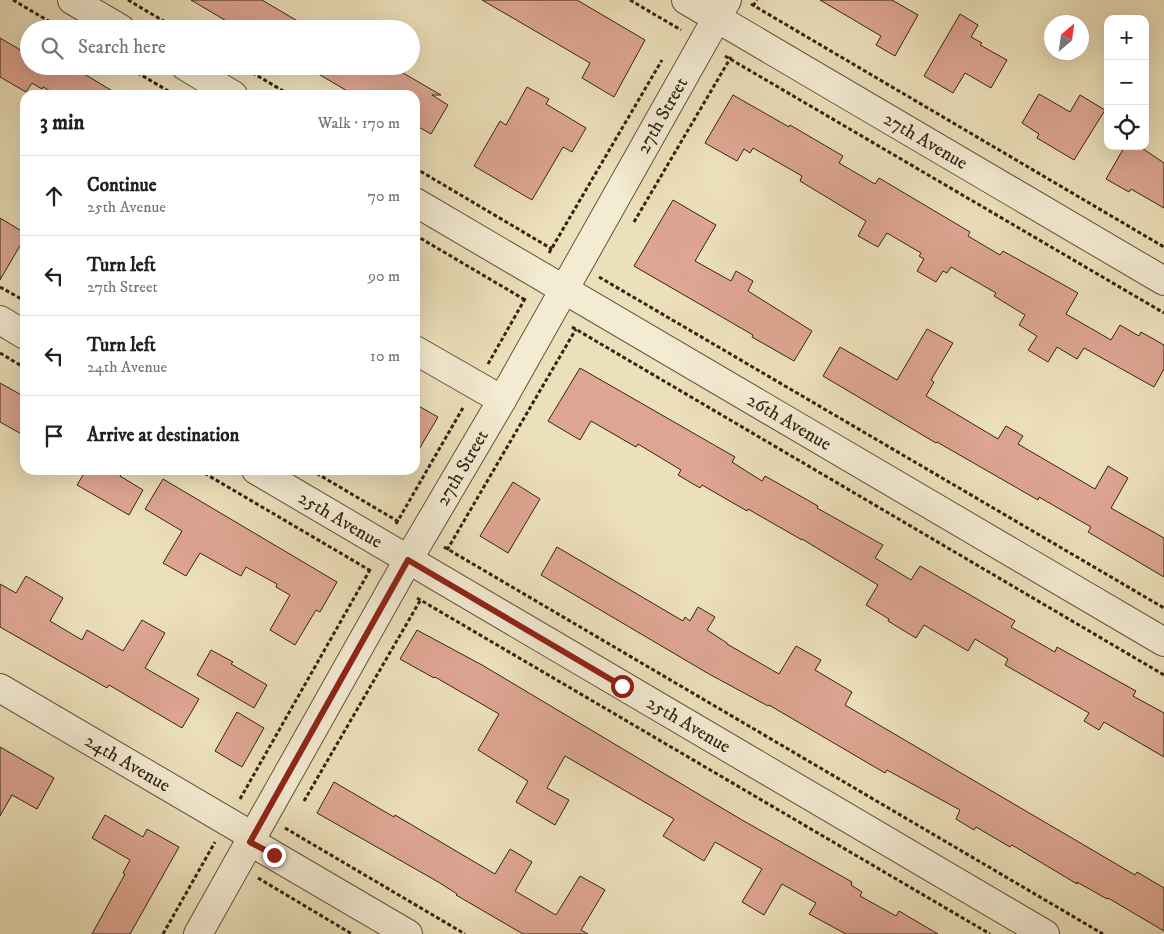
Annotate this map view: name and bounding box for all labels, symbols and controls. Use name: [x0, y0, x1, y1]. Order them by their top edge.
north arrow: [1044, 15, 1089, 60]
map controls: [1104, 15, 1149, 150]
button: +: [1104, 15, 1149, 60]
search box: [20, 20, 420, 75]
icon: search: [38, 34, 66, 62]
text: Search here: [78, 36, 166, 59]
button: −: [1104, 60, 1149, 105]
street label: 27th Street: [631, 73, 693, 158]
button: locate: [1104, 105, 1149, 150]
street label: 27th Avenue: [879, 107, 972, 175]
text: 3 min: [40, 110, 85, 136]
text: Walk · 170 m: [318, 113, 400, 133]
text: Continue: [87, 174, 157, 197]
icon: ahead: [40, 182, 68, 210]
text: 70 m: [368, 186, 400, 206]
text: 25th Avenue: [87, 197, 166, 217]
text: Turn left: [87, 254, 156, 277]
icon: left: [40, 262, 68, 290]
text: 90 m: [368, 266, 400, 286]
text: 27th Street: [87, 277, 158, 297]
text: Turn left: [87, 334, 156, 357]
icon: left: [40, 342, 68, 370]
text: 10 m: [370, 346, 400, 366]
text: 24th Avenue: [87, 357, 167, 377]
street label: 26th Avenue: [743, 388, 836, 456]
icon: arrive: [40, 422, 68, 450]
text: Arrive at destination: [87, 424, 239, 447]
street label: 27th Street: [431, 426, 493, 510]
street label: 25th Avenue: [294, 486, 387, 553]
route start: [611, 675, 634, 698]
street label: 25th Avenue: [643, 691, 735, 758]
street label: 24th Avenue: [81, 729, 175, 797]
route end: [263, 844, 286, 867]

